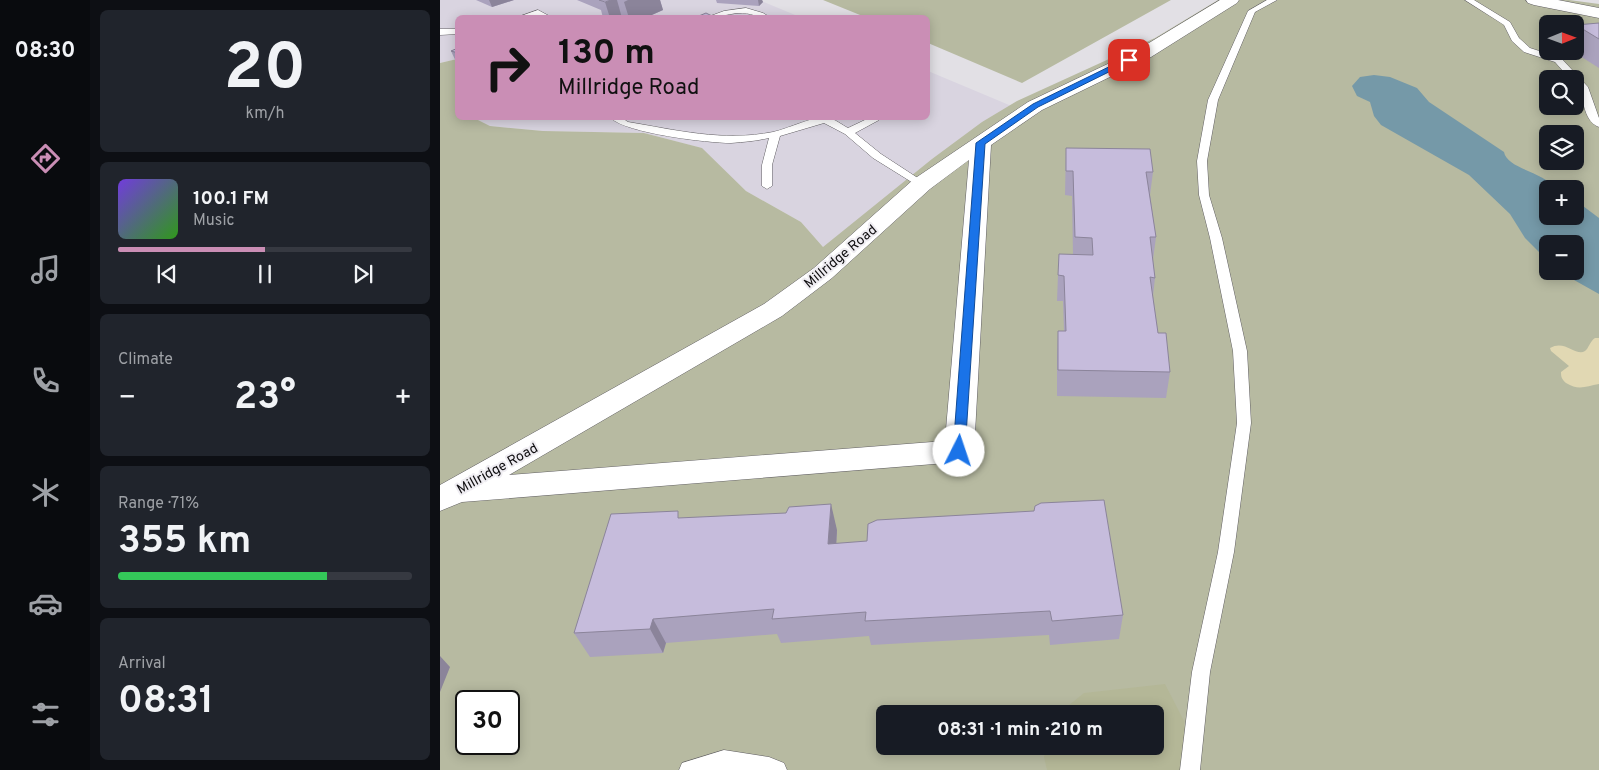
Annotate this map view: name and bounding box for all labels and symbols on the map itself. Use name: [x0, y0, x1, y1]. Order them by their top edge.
north arrow: [1539, 15, 1584, 60]
pin: [1108, 39, 1150, 81]
street label: Millridge Road: [801, 222, 881, 293]
position arrow: [932, 424, 984, 476]
street label: Millridge Road: [454, 440, 541, 499]
speed limit sign: 30: [455, 690, 520, 755]

